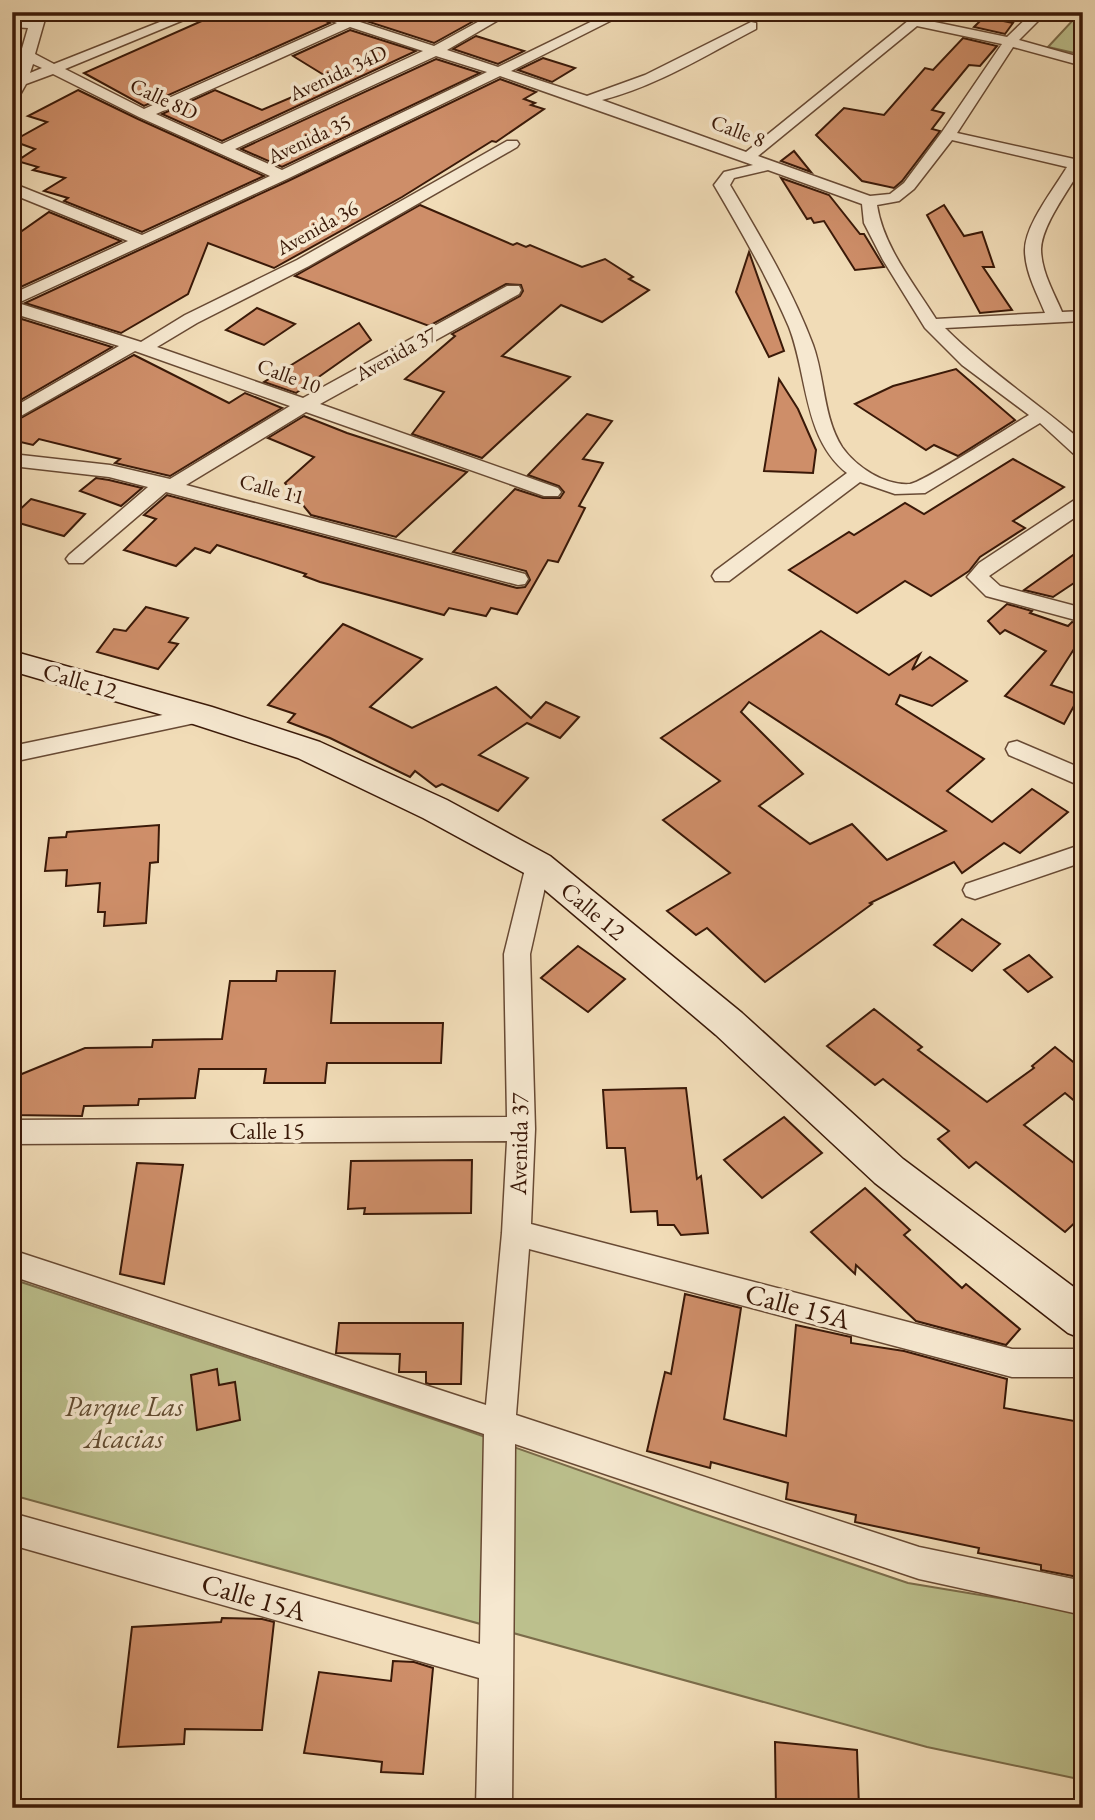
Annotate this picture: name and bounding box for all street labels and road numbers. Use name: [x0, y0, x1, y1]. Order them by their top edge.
street label: Avenida 34D: [283, 38, 391, 107]
street label: Calle 8D: [126, 71, 203, 126]
street label: Avenida 35: [262, 107, 355, 170]
street label: Calle 8: [707, 108, 769, 153]
street label: Avenida 36: [270, 194, 362, 262]
street label: Avenida 37: [349, 320, 442, 388]
street label: Calle 10: [254, 352, 325, 399]
street label: Calle 11: [237, 467, 307, 510]
street label: Calle 12: [40, 655, 121, 706]
street label: Calle 12: [554, 875, 633, 947]
street label: Avenida 37: [502, 1092, 535, 1196]
street label: Calle 15: [229, 1115, 305, 1146]
street label: Calle 15A: [742, 1275, 855, 1337]
street label: Calle 15A: [197, 1565, 311, 1629]

